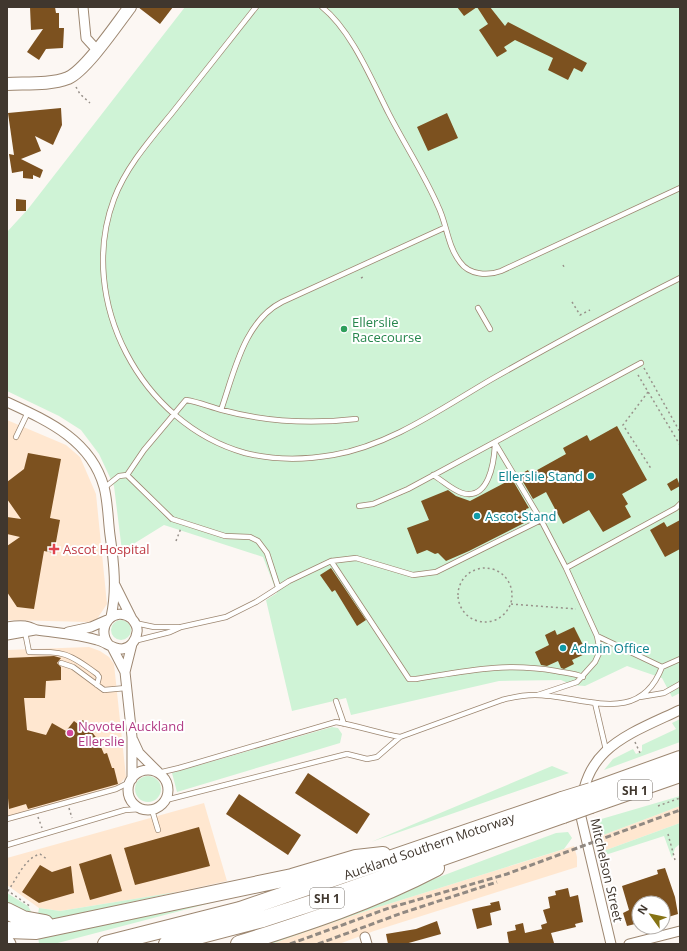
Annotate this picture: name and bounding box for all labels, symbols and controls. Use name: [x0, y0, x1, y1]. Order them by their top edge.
place label: Ellerslie Racecourse: [352, 313, 422, 346]
marker: Ellerslie Racecourse: [339, 324, 349, 334]
place label: Ellerslie Stand: [498, 467, 583, 485]
marker: Ellerslie Stand: [586, 471, 596, 481]
place label: Ascot Stand: [485, 507, 556, 525]
marker: Ascot Stand: [472, 511, 482, 521]
place label: Ascot Hospital: [63, 540, 149, 558]
marker: Ascot Hospital: [48, 543, 60, 555]
place label: Admin Office: [571, 639, 650, 657]
marker: Admin Office: [558, 643, 568, 653]
place label: Novotel Auckland Ellerslie: [78, 717, 184, 750]
marker: Novotel Auckland Ellerslie: [65, 728, 75, 738]
road number: SH 1: [618, 780, 652, 800]
street label: Auckland Southern Motorway: [341, 808, 517, 884]
street label: Mitchelson Street: [586, 816, 628, 924]
road number: SH 1: [310, 888, 344, 908]
north arrow: [631, 895, 671, 935]
text: N: [633, 901, 651, 917]

